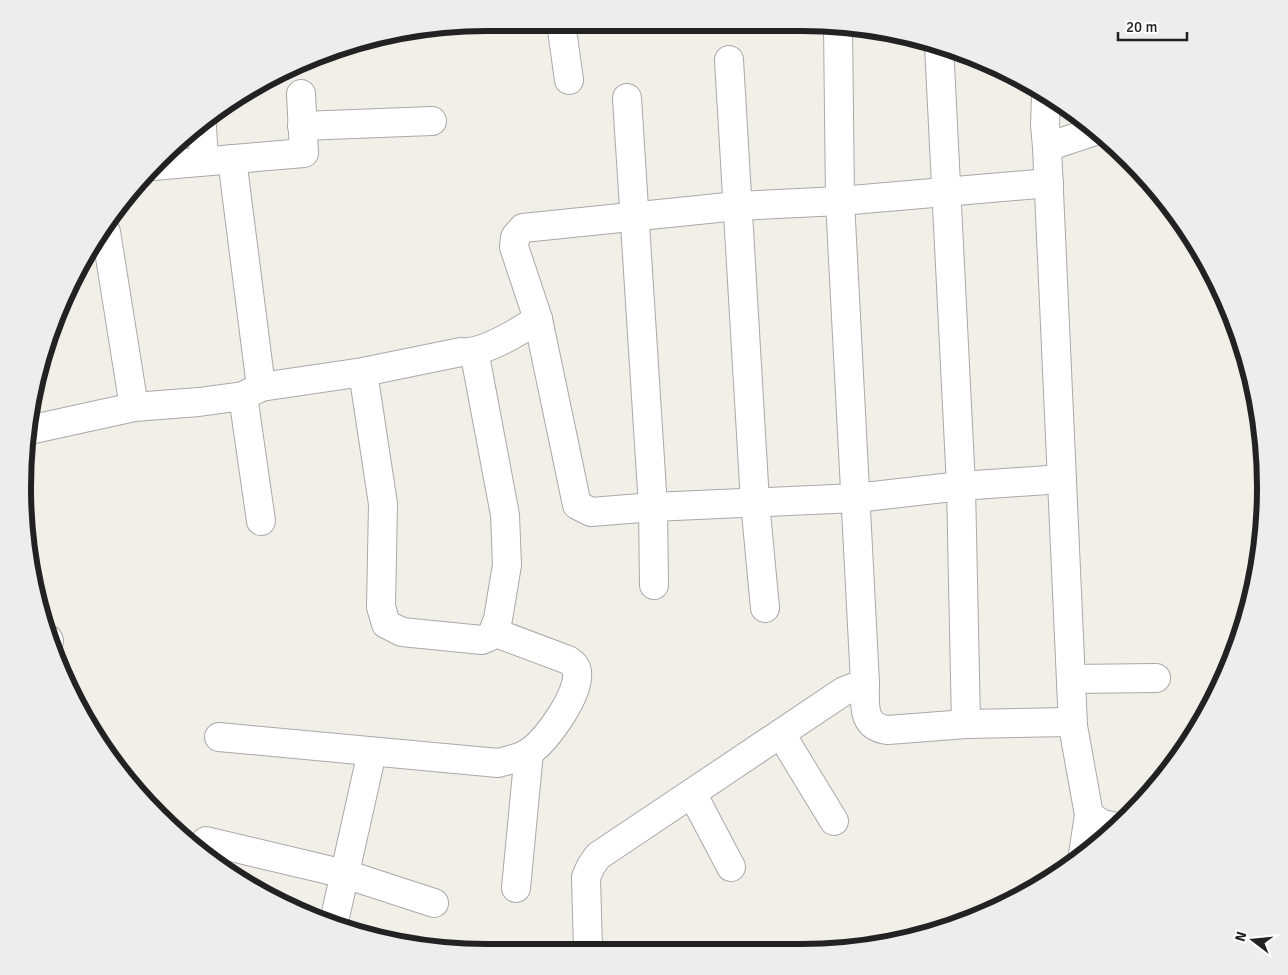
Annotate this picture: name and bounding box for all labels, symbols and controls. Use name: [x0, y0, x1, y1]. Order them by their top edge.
scale bar: [1118, 10, 1187, 42]
text: 20 m: [1126, 18, 1157, 36]
north arrow: [1228, 915, 1278, 965]
text: N: [1231, 930, 1250, 944]

